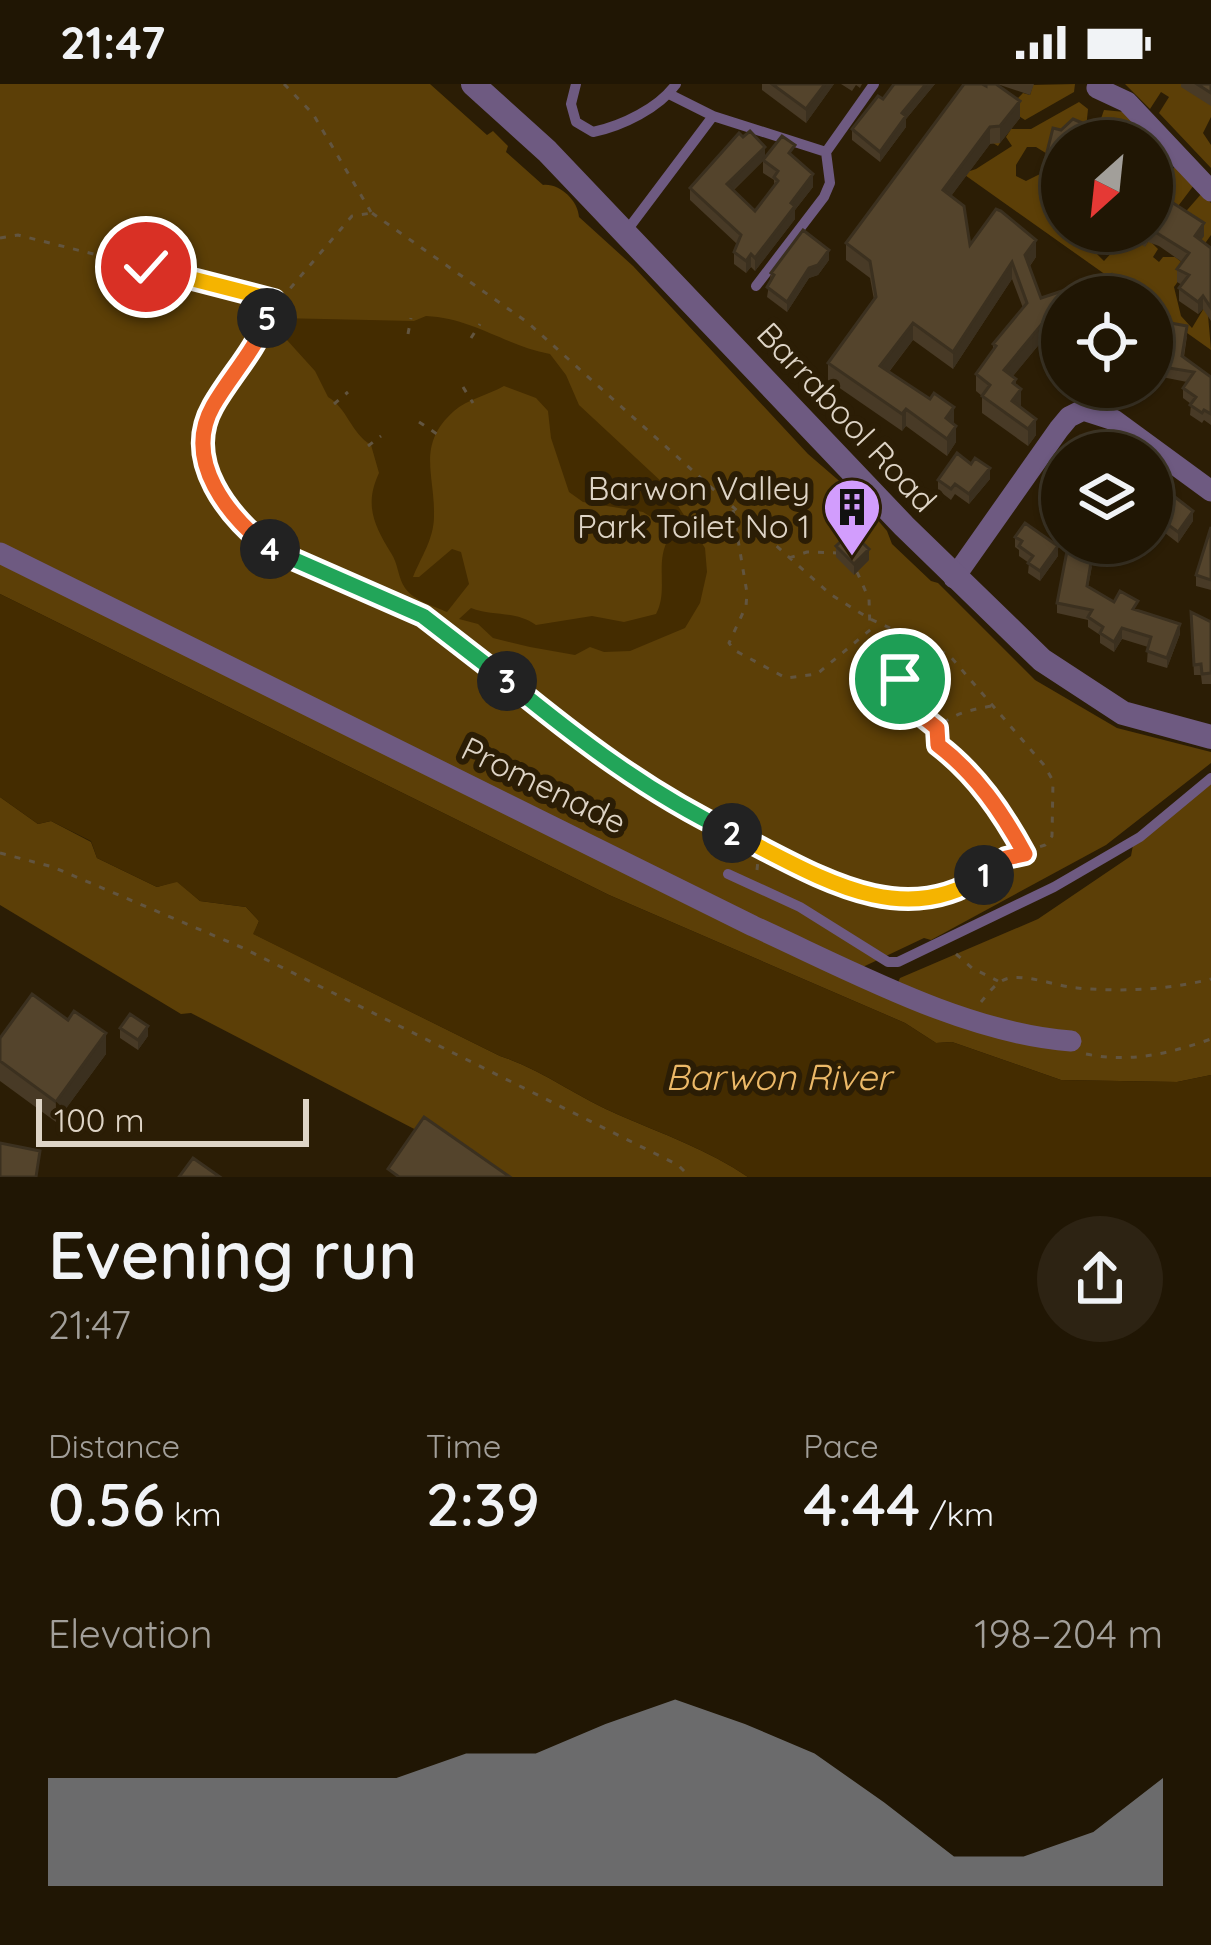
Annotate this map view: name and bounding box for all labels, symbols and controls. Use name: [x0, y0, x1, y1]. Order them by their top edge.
text: 21:47: [60, 14, 165, 70]
north arrow: [1041, 120, 1173, 252]
map controls: [1041, 120, 1173, 564]
pin: [95, 216, 197, 318]
icon: check: [113, 234, 179, 300]
button: locate: [1041, 276, 1173, 408]
pin: 5: [237, 288, 297, 348]
text: 5: [257, 297, 277, 338]
street label: Barrabool Road: [749, 313, 946, 520]
button: layers: [1041, 432, 1173, 564]
place label: Barwon Valley Park Toilet No 1: [577, 467, 810, 546]
building icon: Barwon Valley Park Toilet No 1: [821, 476, 883, 558]
pin: 4: [240, 519, 300, 579]
text: 4: [260, 528, 280, 569]
pin: [849, 628, 951, 730]
icon: arrive: [867, 646, 933, 712]
pin: 3: [477, 651, 537, 711]
text: 3: [498, 660, 516, 701]
street label: Promenade: [455, 727, 633, 842]
pin: 2: [702, 803, 762, 863]
text: 2: [723, 812, 741, 853]
pin: 1: [954, 845, 1014, 905]
text: 1: [978, 854, 990, 895]
water label: Barwon River: [665, 1054, 895, 1099]
scale bar: [36, 1093, 309, 1146]
text: 100 m: [54, 1099, 145, 1140]
text: Evening run: [48, 1213, 417, 1296]
button: share: [1037, 1216, 1163, 1342]
text: 21:47: [48, 1300, 131, 1349]
text: Distance: [48, 1425, 180, 1466]
text: Time: [426, 1425, 501, 1466]
text: Pace: [803, 1425, 879, 1466]
text: 0.56: [48, 1466, 165, 1541]
text: 2:39: [426, 1466, 540, 1541]
text: 4:44: [803, 1466, 920, 1541]
text: km: [165, 1493, 222, 1534]
text: /km: [920, 1493, 994, 1534]
text: Elevation: [48, 1609, 212, 1658]
text: 198–204 m: [974, 1609, 1163, 1658]

